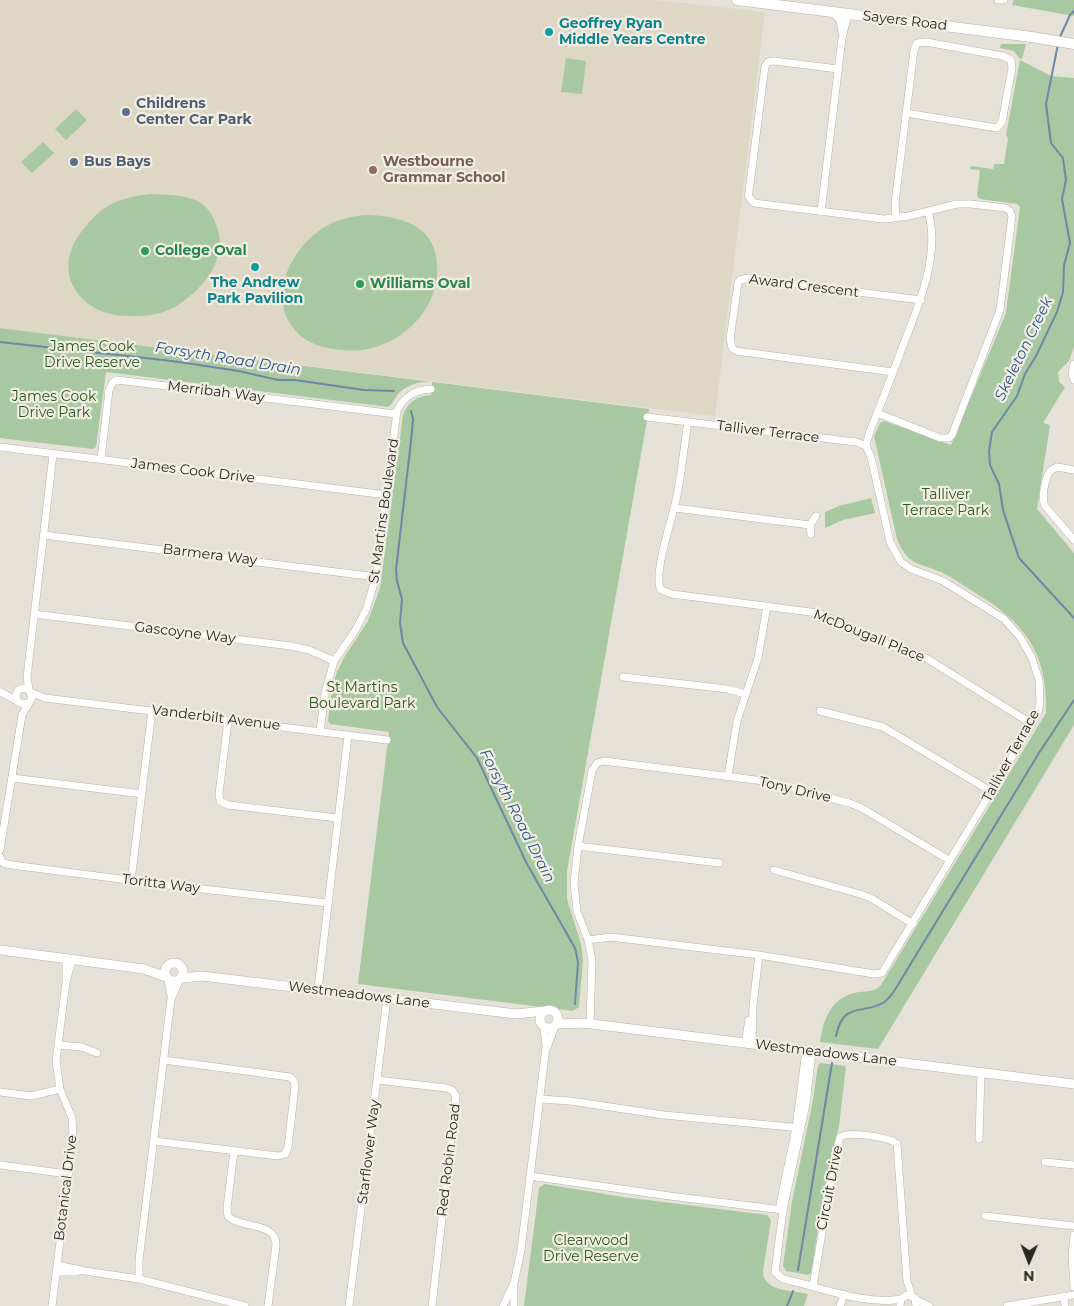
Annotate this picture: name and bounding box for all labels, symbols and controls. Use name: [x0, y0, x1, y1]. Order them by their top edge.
street label: Sayers Road: [862, 7, 948, 35]
place label: Geoffrey Ryan Middle Years Centre: [559, 16, 706, 48]
marker: Geoffrey Ryan Middle Years Centre: [543, 26, 555, 38]
place label: Childrens Center Car Park: [136, 96, 252, 128]
marker: Childrens Center Car Park: [120, 106, 132, 118]
place label: Bus Bays: [84, 154, 151, 170]
place label: Westbourne Grammar School: [383, 154, 505, 186]
marker: Bus Bays: [68, 156, 80, 168]
marker: Westbourne Grammar School: [367, 164, 379, 176]
place label: College Oval: [155, 243, 247, 259]
marker: College Oval: [139, 245, 151, 257]
marker: The Andrew Park Pavilion: [249, 261, 261, 273]
street label: Award Crescent: [748, 271, 860, 301]
place label: The Andrew Park Pavilion: [207, 275, 303, 308]
place label: Williams Oval: [370, 276, 471, 292]
marker: Williams Oval: [354, 278, 366, 290]
water label: Skeleton Creek: [991, 294, 1057, 404]
park label: James Cook Drive Reserve: [44, 339, 140, 372]
water label: Forsyth Road Drain: [154, 339, 302, 379]
street label: Merribah Way: [166, 378, 266, 406]
park label: James Cook Drive Park: [12, 389, 96, 422]
street label: Talliver Terrace: [716, 417, 820, 447]
street label: St Martins Boulevard: [366, 437, 402, 585]
street label: James Cook Drive: [130, 455, 256, 487]
park label: Talliver Terrace Park: [903, 487, 989, 520]
street label: Barmera Way: [162, 541, 258, 569]
street label: McDougall Place: [811, 606, 927, 666]
street label: Gascoyne Way: [133, 618, 237, 648]
park label: St Martins Boulevard Park: [309, 680, 415, 712]
street label: Vanderbilt Avenue: [151, 702, 281, 734]
street label: Talliver Terrace: [979, 707, 1043, 805]
water label: Forsyth Road Drain: [476, 746, 558, 886]
street label: Tony Drive: [757, 774, 833, 806]
street label: Toritta Way: [121, 871, 201, 897]
street label: Westmeadows Lane: [287, 978, 431, 1012]
street label: Westmeadows Lane: [754, 1036, 898, 1070]
street label: Starflower Way: [354, 1099, 384, 1205]
street label: Red Robin Road: [434, 1103, 464, 1217]
street label: Botanical Drive: [51, 1134, 81, 1242]
street label: Circuit Drive: [814, 1144, 846, 1232]
park label: Clearwood Drive Reserve: [543, 1233, 639, 1266]
north arrow: [1004, 1236, 1054, 1286]
text: N: [1023, 1267, 1035, 1285]

